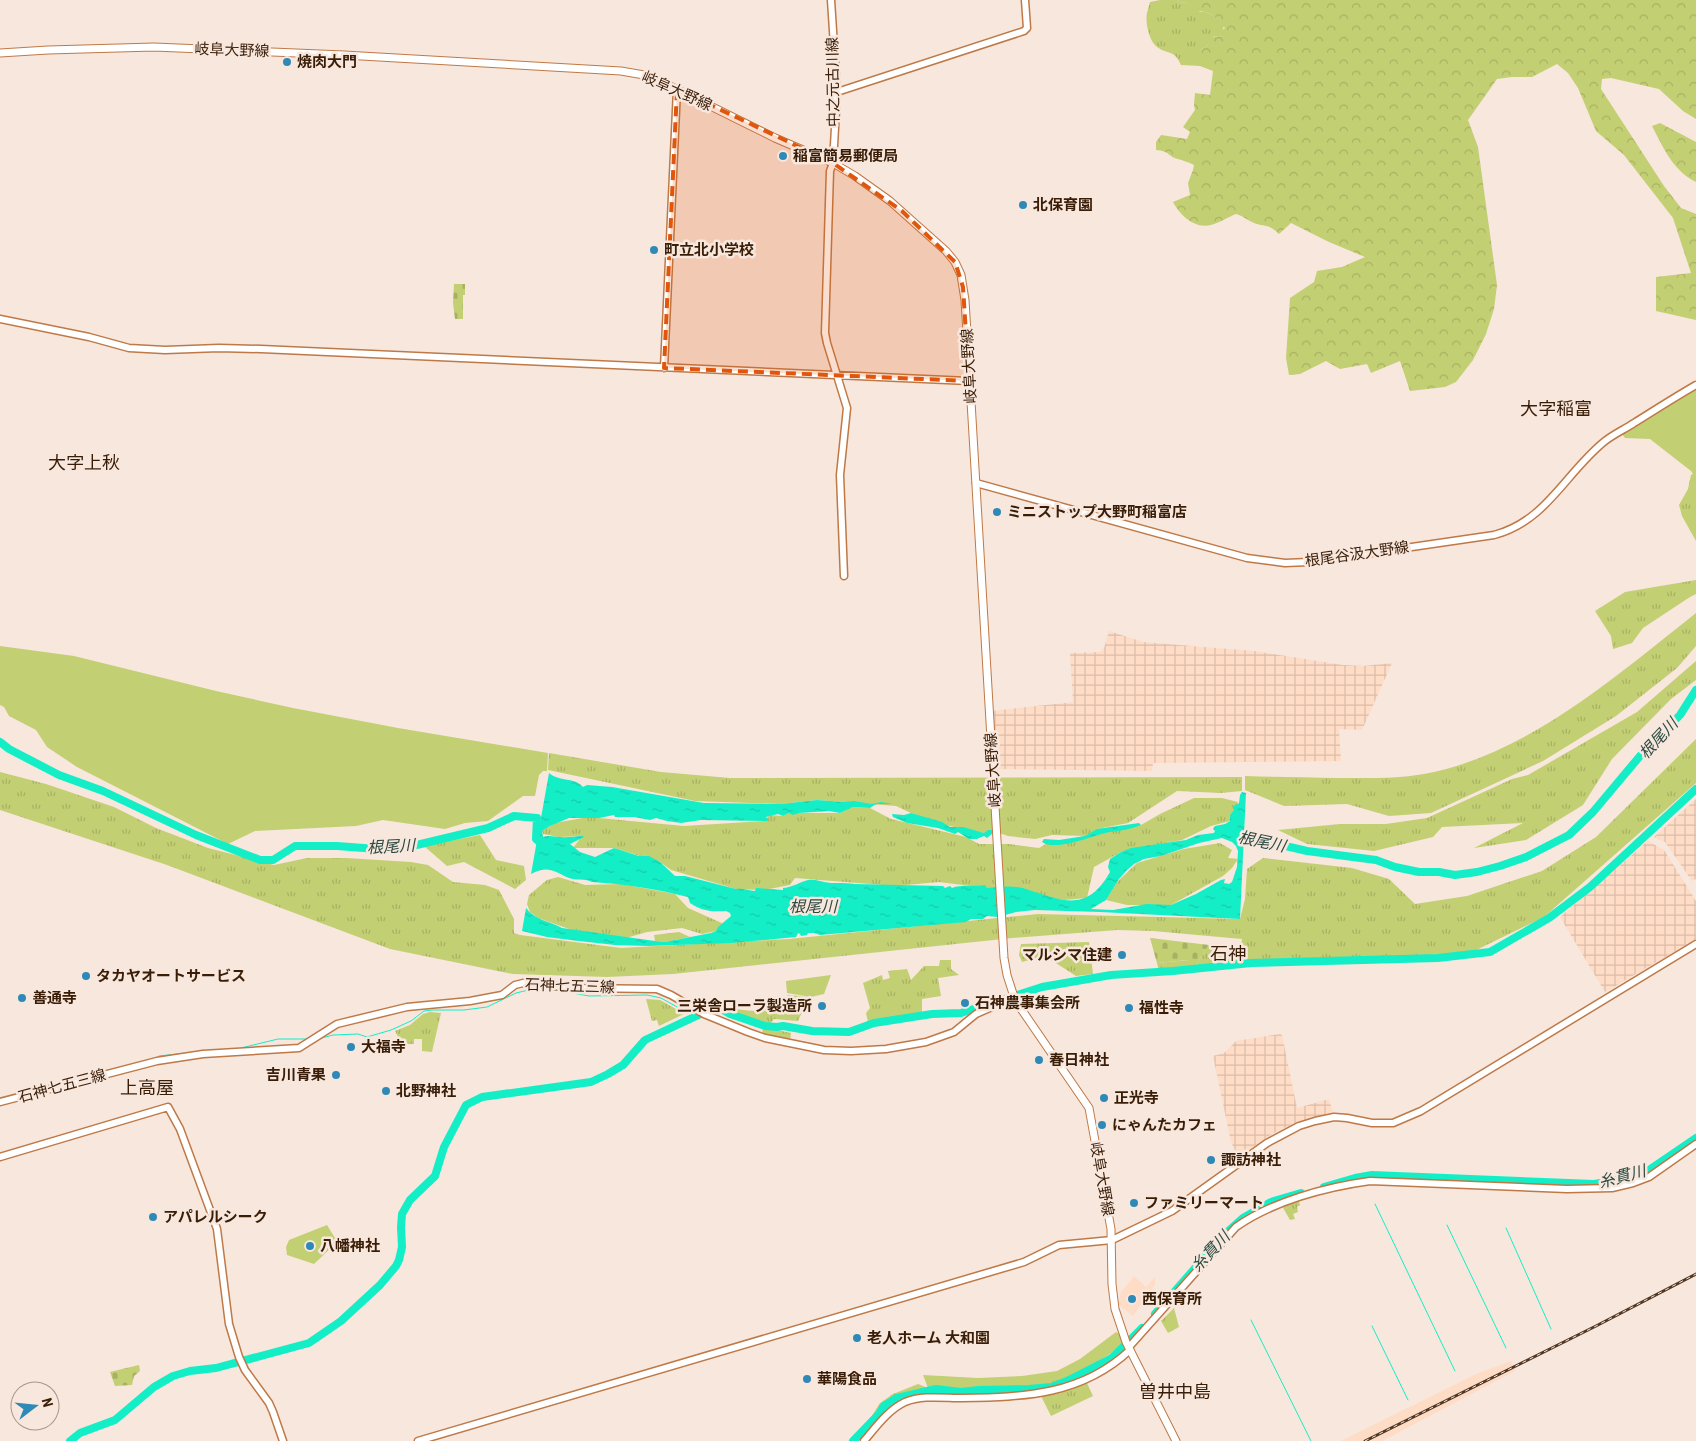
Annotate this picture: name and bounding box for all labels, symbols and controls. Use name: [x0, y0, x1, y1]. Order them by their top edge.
street label: 中之元古川線: [823, 37, 843, 127]
street label: 岐阜大野線: [194, 40, 270, 60]
place label: 焼肉大門: [297, 53, 357, 71]
marker: 焼肉大門: [281, 56, 293, 68]
street label: 岐阜大野線: [639, 68, 715, 114]
place label: 稲富簡易郵便局: [793, 147, 898, 165]
marker: 稲富簡易郵便局: [777, 150, 789, 162]
place label: 北保育園: [1033, 196, 1093, 214]
marker: 北保育園: [1017, 199, 1029, 211]
place label: 町立北小学校: [664, 241, 754, 259]
marker: 町立北小学校: [648, 244, 660, 256]
street label: 岐阜大野線: [958, 328, 980, 404]
district label: 大字稲富: [1520, 398, 1592, 419]
district label: 大字上秋: [48, 452, 120, 473]
place label: ミニストップ大野町稲富店: [1007, 503, 1187, 521]
marker: ミニストップ大野町稲富店: [991, 506, 1003, 518]
street label: 根尾谷汲大野線: [1304, 538, 1410, 570]
water label: 根尾川: [1635, 713, 1683, 762]
street label: 岐阜大野線: [981, 732, 1005, 808]
water label: 根尾川: [1236, 827, 1289, 856]
water label: 根尾川: [367, 836, 417, 857]
water label: 根尾川: [789, 897, 839, 916]
district label: 石神: [1210, 943, 1246, 964]
place label: マルシマ住建: [1022, 946, 1112, 964]
marker: マルシマ住建: [1116, 949, 1128, 961]
place label: タカヤオートサービス: [96, 967, 246, 985]
marker: タカヤオートサービス: [80, 970, 92, 982]
street label: 石神七五三線: [525, 975, 615, 997]
place label: 善通寺: [32, 989, 77, 1007]
marker: 善通寺: [16, 992, 28, 1004]
place label: 石神農事集会所: [975, 994, 1080, 1012]
place label: 三栄舎ローラ製造所: [677, 997, 812, 1015]
marker: 石神農事集会所: [959, 997, 971, 1009]
place label: 福性寺: [1138, 999, 1184, 1017]
marker: 三栄舎ローラ製造所: [816, 1000, 828, 1012]
marker: 福性寺: [1123, 1002, 1135, 1014]
place label: 大福寺: [361, 1038, 406, 1056]
marker: 大福寺: [345, 1041, 357, 1053]
place label: 春日神社: [1049, 1051, 1109, 1069]
marker: 春日神社: [1033, 1054, 1045, 1066]
street label: 石神七五三線: [16, 1066, 108, 1106]
place label: 吉川青果: [266, 1066, 326, 1084]
marker: 吉川青果: [330, 1069, 342, 1081]
district label: 上高屋: [120, 1077, 174, 1098]
place label: 北野神社: [396, 1082, 456, 1100]
marker: 北野神社: [380, 1085, 392, 1097]
place label: 正光寺: [1114, 1089, 1159, 1107]
marker: 正光寺: [1098, 1092, 1110, 1104]
place label: にゃんたカフェ: [1112, 1116, 1217, 1134]
marker: にゃんたカフェ: [1096, 1119, 1108, 1131]
street label: 岐阜大野線: [1087, 1140, 1117, 1218]
place label: 諏訪神社: [1221, 1151, 1281, 1169]
marker: 諏訪神社: [1205, 1154, 1217, 1166]
water label: 糸貫川: [1596, 1161, 1650, 1192]
place label: ファミリーマート: [1144, 1194, 1264, 1212]
marker: ファミリーマート: [1128, 1197, 1140, 1209]
place label: アパレルシーク: [163, 1208, 268, 1226]
marker: アパレルシーク: [147, 1211, 159, 1223]
water label: 糸貫川: [1187, 1226, 1235, 1275]
place label: 八幡神社: [320, 1237, 380, 1255]
marker: 八幡神社: [304, 1240, 316, 1252]
place label: 西保育所: [1142, 1290, 1202, 1308]
marker: 西保育所: [1126, 1293, 1138, 1305]
place label: 老人ホーム 大和園: [867, 1329, 990, 1347]
marker: 老人ホーム 大和園: [851, 1332, 863, 1344]
place label: 華陽食品: [817, 1370, 877, 1388]
marker: 華陽食品: [801, 1373, 813, 1385]
north arrow: [10, 1381, 60, 1431]
district label: 曽井中島: [1139, 1381, 1211, 1402]
text: N: [39, 1396, 56, 1409]

